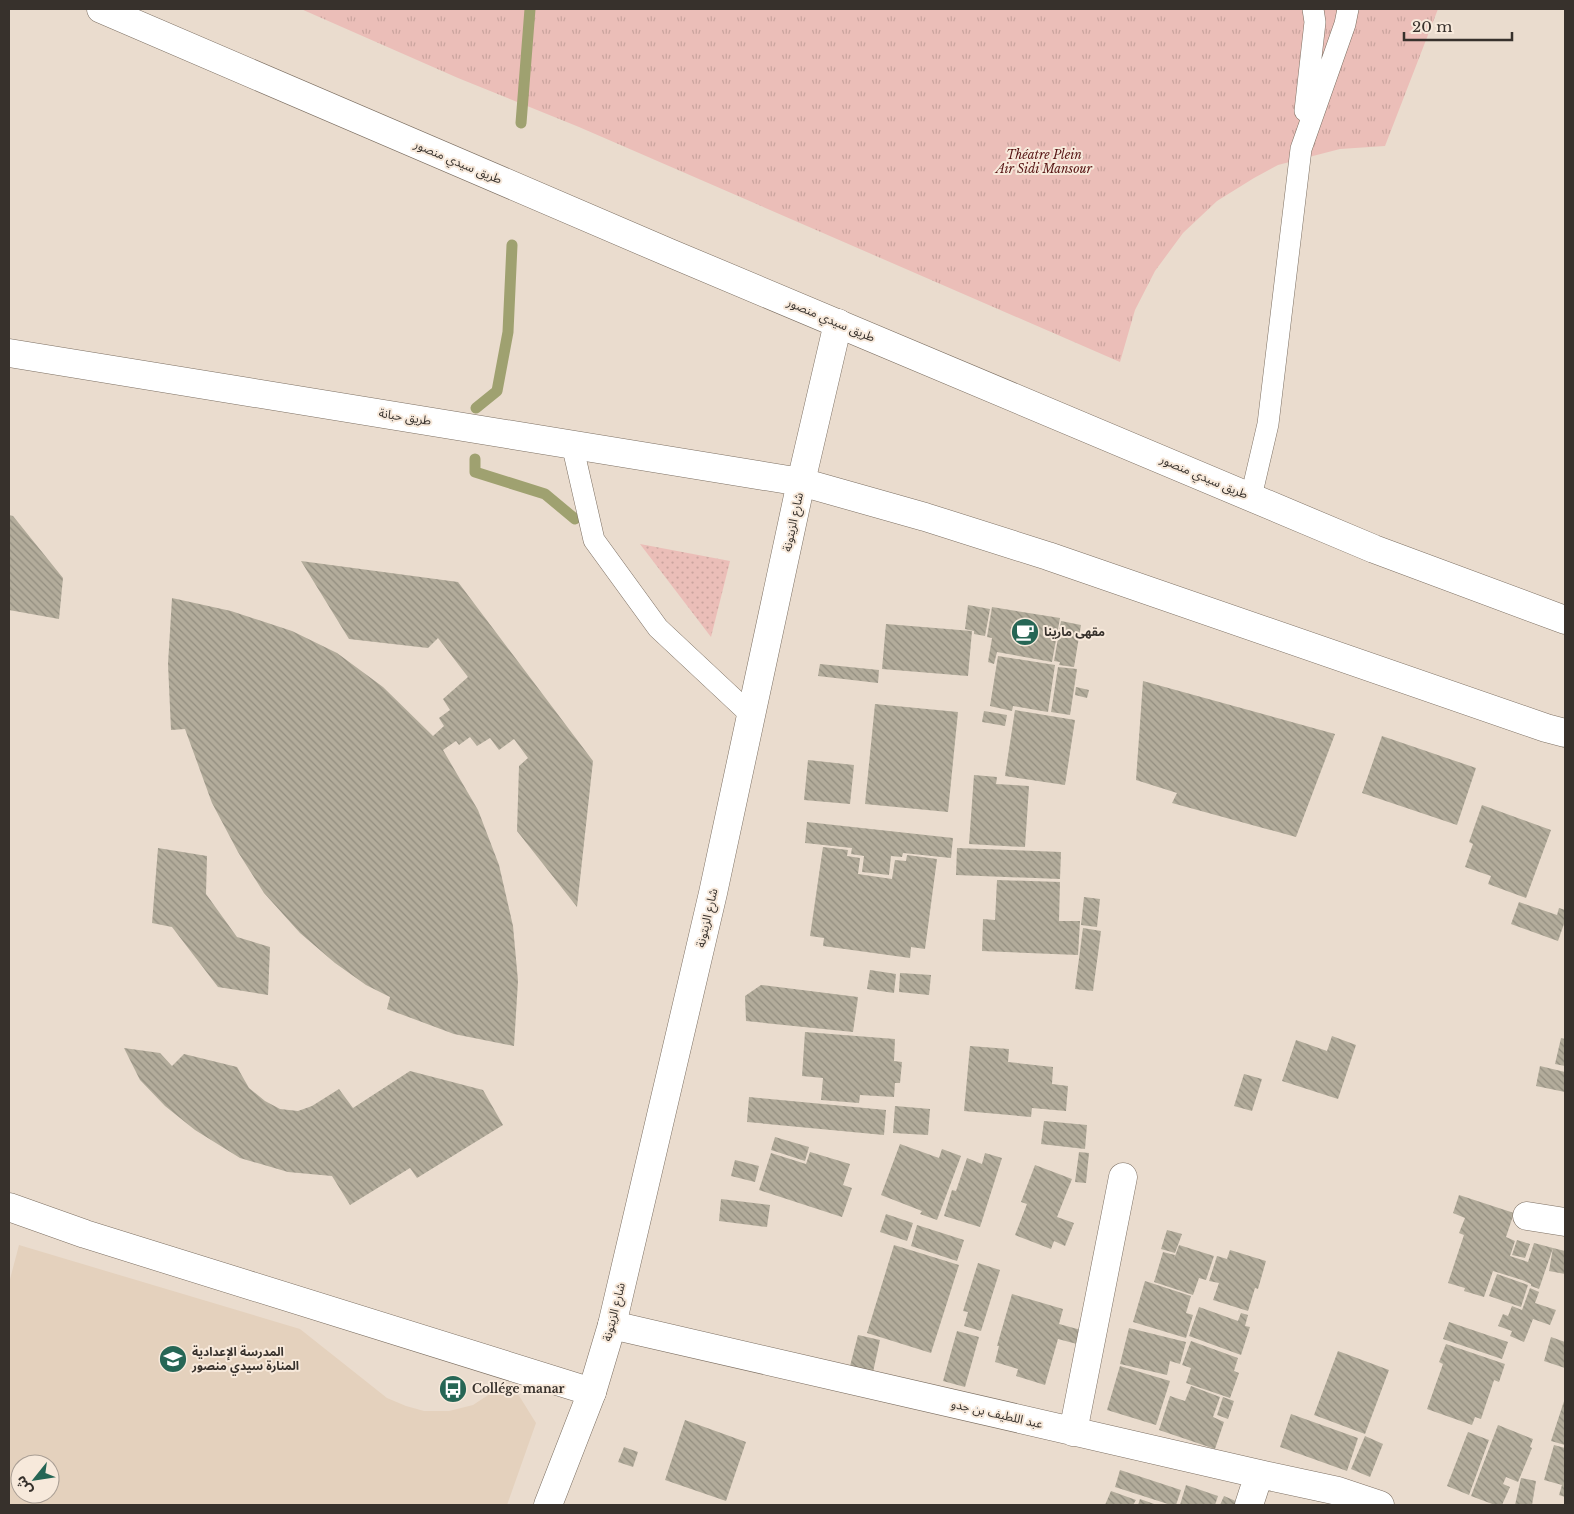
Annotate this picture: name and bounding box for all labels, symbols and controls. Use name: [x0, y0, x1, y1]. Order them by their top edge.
scale bar: [1404, 10, 1512, 42]
text: 20 m: [1412, 17, 1452, 36]
street label: طريق سيدي منصور: [410, 136, 504, 189]
park label: Théatre Plein Air Sidi Mansour: [994, 147, 1093, 176]
street label: طريق سيدي منصور: [783, 294, 877, 347]
street label: طريق حبانة: [378, 405, 432, 429]
street label: طريق سيدي منصور: [1156, 451, 1250, 504]
street label: شارع الزيتونة: [779, 491, 808, 553]
cafe icon: مقهى مارينا: [1010, 617, 1040, 647]
place label: مقهى مارينا: [1044, 624, 1105, 639]
street label: شارع الزيتونة: [692, 887, 723, 949]
street label: شارع الزيتونة: [599, 1281, 630, 1343]
school or university icon: المدرسة الإعدادية المنارة سيدي منصور: [158, 1344, 188, 1374]
place label: المدرسة الإعدادية المنارة سيدي منصور: [191, 1344, 299, 1376]
bus stop icon: Collége manar: [438, 1374, 468, 1404]
place label: Collége manar: [472, 1381, 565, 1396]
street label: عبد اللطيف بن جدو: [950, 1396, 1044, 1431]
north arrow: [10, 1454, 60, 1504]
text: ش: [11, 1473, 36, 1498]

